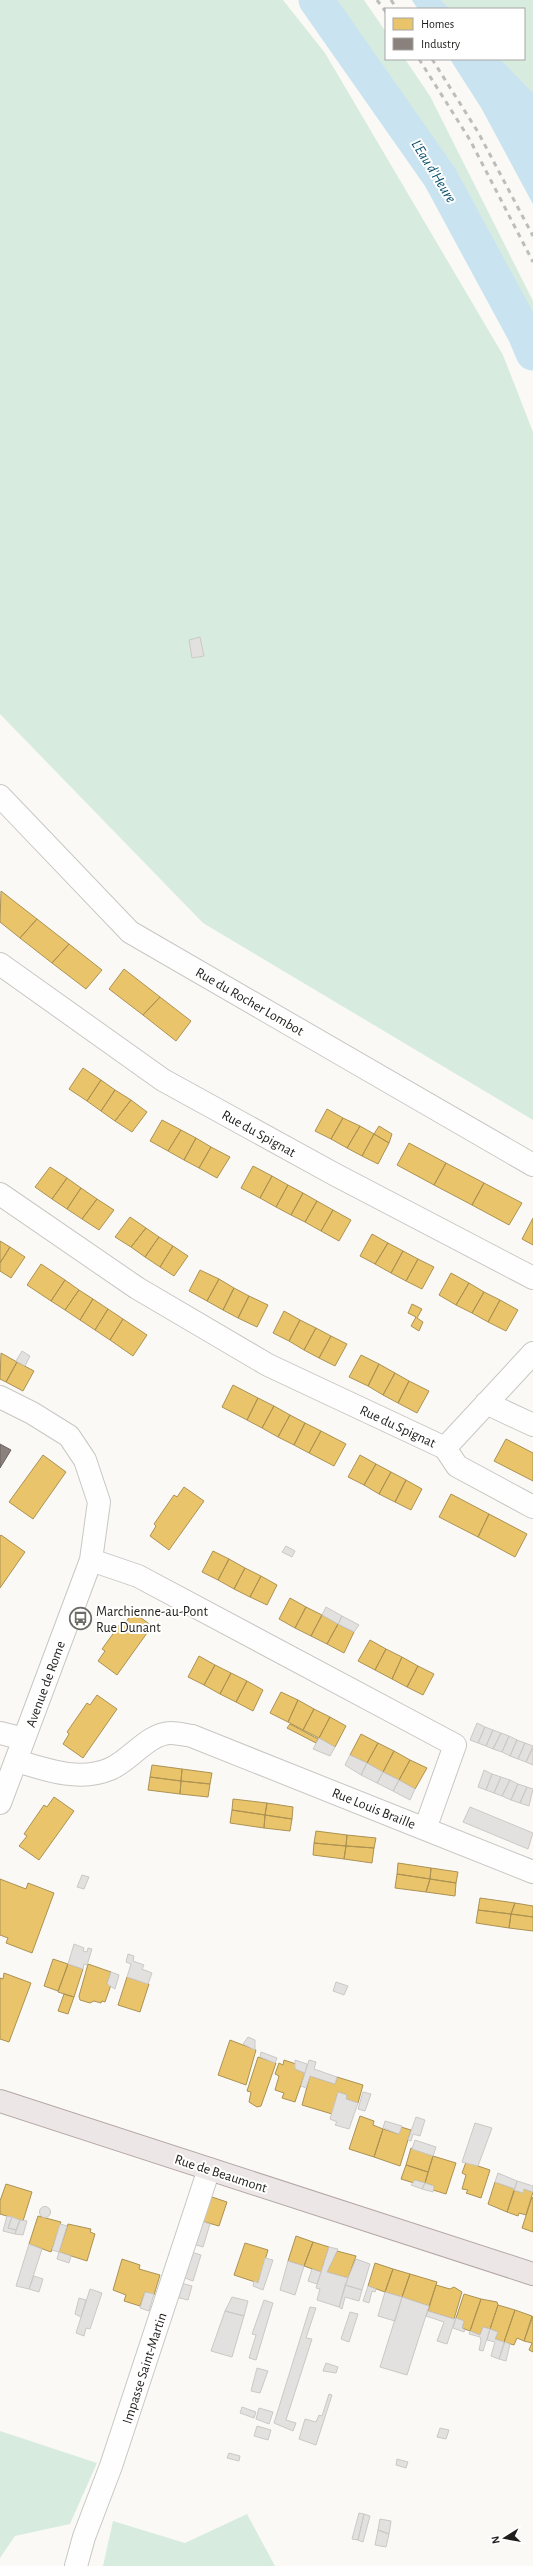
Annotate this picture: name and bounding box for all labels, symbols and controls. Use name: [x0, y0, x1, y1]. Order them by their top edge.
legend: [385, 8, 525, 60]
text: Homes: [421, 18, 454, 30]
text: Industry: [421, 38, 460, 51]
water label: L'Eau d'Heure: [408, 137, 459, 206]
street label: Rue du Rocher Lombot: [193, 965, 306, 1039]
street label: Rue du Spignat: [219, 1108, 298, 1160]
street label: Rue du Spignat: [357, 1403, 438, 1451]
place label: Marchienne-au-Pont Rue Dunant: [96, 1605, 208, 1635]
bus stop icon: Marchienne-au-Pont Rue Dunant: [67, 1606, 93, 1632]
street label: Avenue de Rome: [24, 1639, 68, 1729]
street label: Rue Louis Braille: [330, 1786, 417, 1832]
street label: Rue de Beaumont: [173, 2152, 269, 2196]
street label: Impasse Saint-Martin: [120, 2311, 170, 2426]
north arrow: [485, 2518, 525, 2558]
text: N: [490, 2535, 502, 2545]

